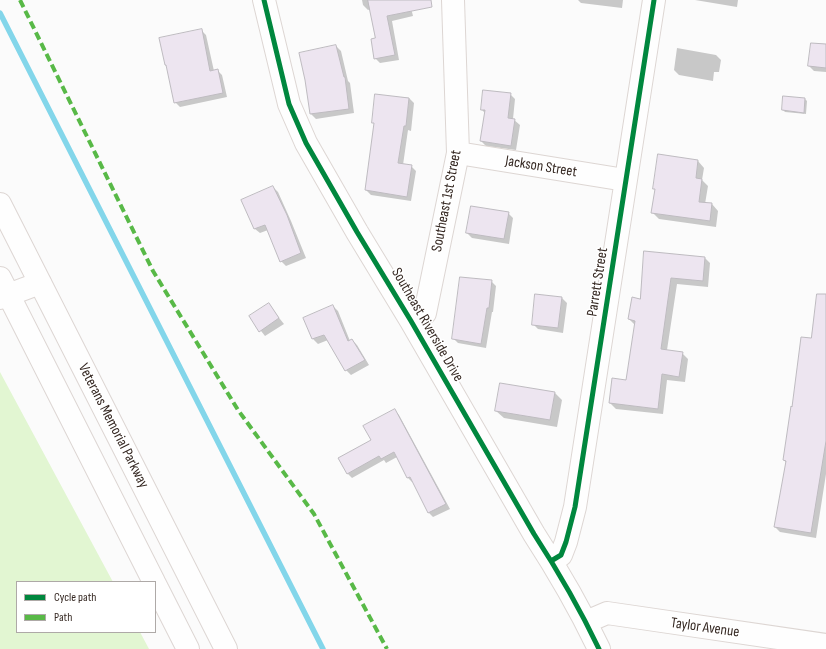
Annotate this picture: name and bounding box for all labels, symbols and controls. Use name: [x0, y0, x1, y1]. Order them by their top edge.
street label: Southeast 1st Street: [428, 149, 466, 253]
street label: Jackson Street: [504, 152, 578, 182]
street label: Parrett Street: [584, 246, 612, 318]
street label: Southeast Riverside Drive: [387, 265, 467, 385]
street label: Veterans Memorial Parkway: [74, 361, 152, 491]
legend: [16, 581, 156, 633]
text: Cycle path: [54, 590, 96, 605]
text: Path: [54, 610, 72, 625]
street label: Taylor Avenue: [670, 614, 740, 642]

